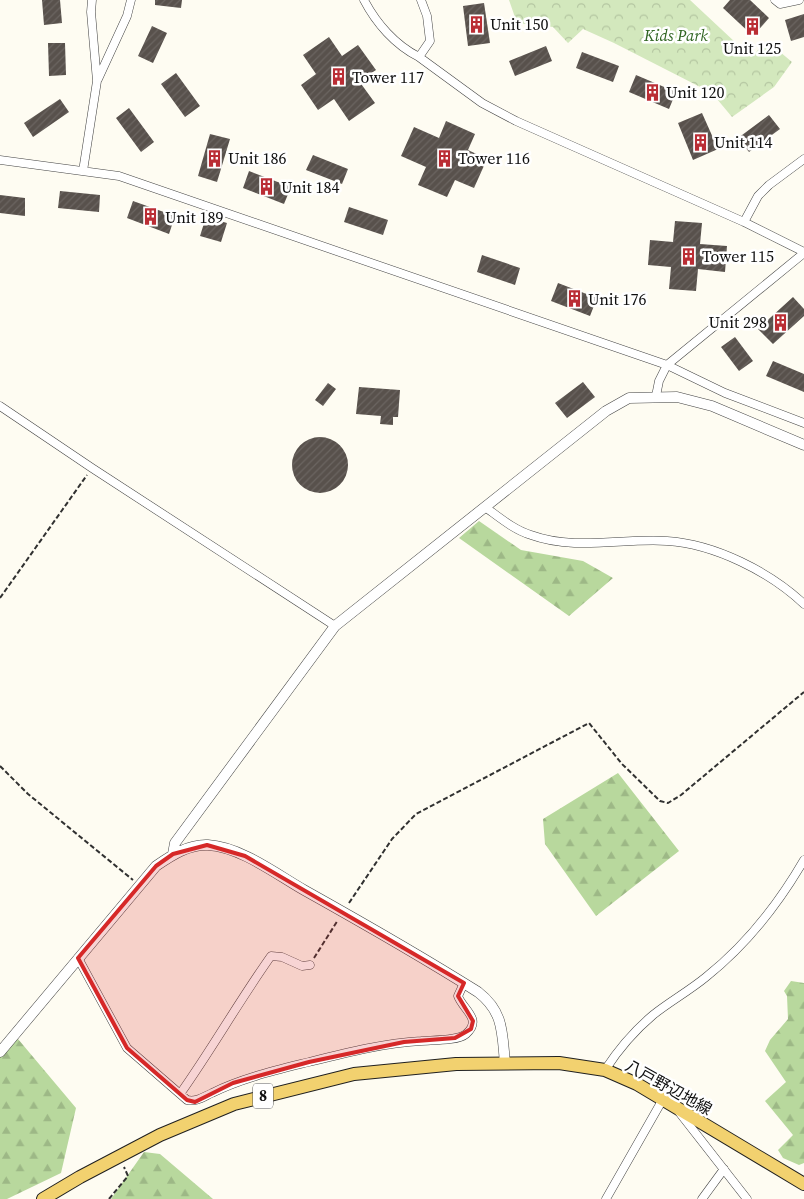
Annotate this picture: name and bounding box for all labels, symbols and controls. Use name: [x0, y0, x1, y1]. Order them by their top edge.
place label: Unit 150: [490, 13, 549, 35]
building icon: Unit 150: [466, 14, 486, 34]
building icon: Unit 125: [742, 17, 762, 37]
park label: Kids Park: [643, 24, 708, 46]
place label: Unit 125: [723, 37, 781, 59]
place label: Tower 117: [352, 66, 424, 88]
building icon: Tower 117: [328, 67, 348, 87]
place label: Unit 120: [666, 81, 725, 103]
building icon: Unit 120: [642, 82, 662, 102]
place label: Unit 114: [714, 131, 773, 153]
building icon: Unit 114: [690, 132, 710, 152]
place label: Unit 186: [228, 147, 287, 169]
place label: Tower 116: [458, 147, 530, 169]
building icon: Unit 186: [204, 148, 224, 168]
building icon: Tower 116: [434, 148, 454, 168]
place label: Unit 184: [281, 176, 340, 198]
building icon: Unit 184: [257, 177, 277, 197]
place label: Unit 189: [165, 206, 224, 228]
building icon: Unit 189: [141, 207, 161, 227]
place label: Tower 115: [702, 245, 774, 267]
building icon: Tower 115: [678, 246, 698, 266]
place label: Unit 176: [588, 288, 647, 310]
building icon: Unit 176: [564, 289, 584, 309]
place label: Unit 298: [708, 311, 767, 333]
building icon: Unit 298: [771, 312, 791, 332]
street label: 八戸野辺地線: [622, 1054, 716, 1120]
road number: 8: [253, 1084, 273, 1108]

